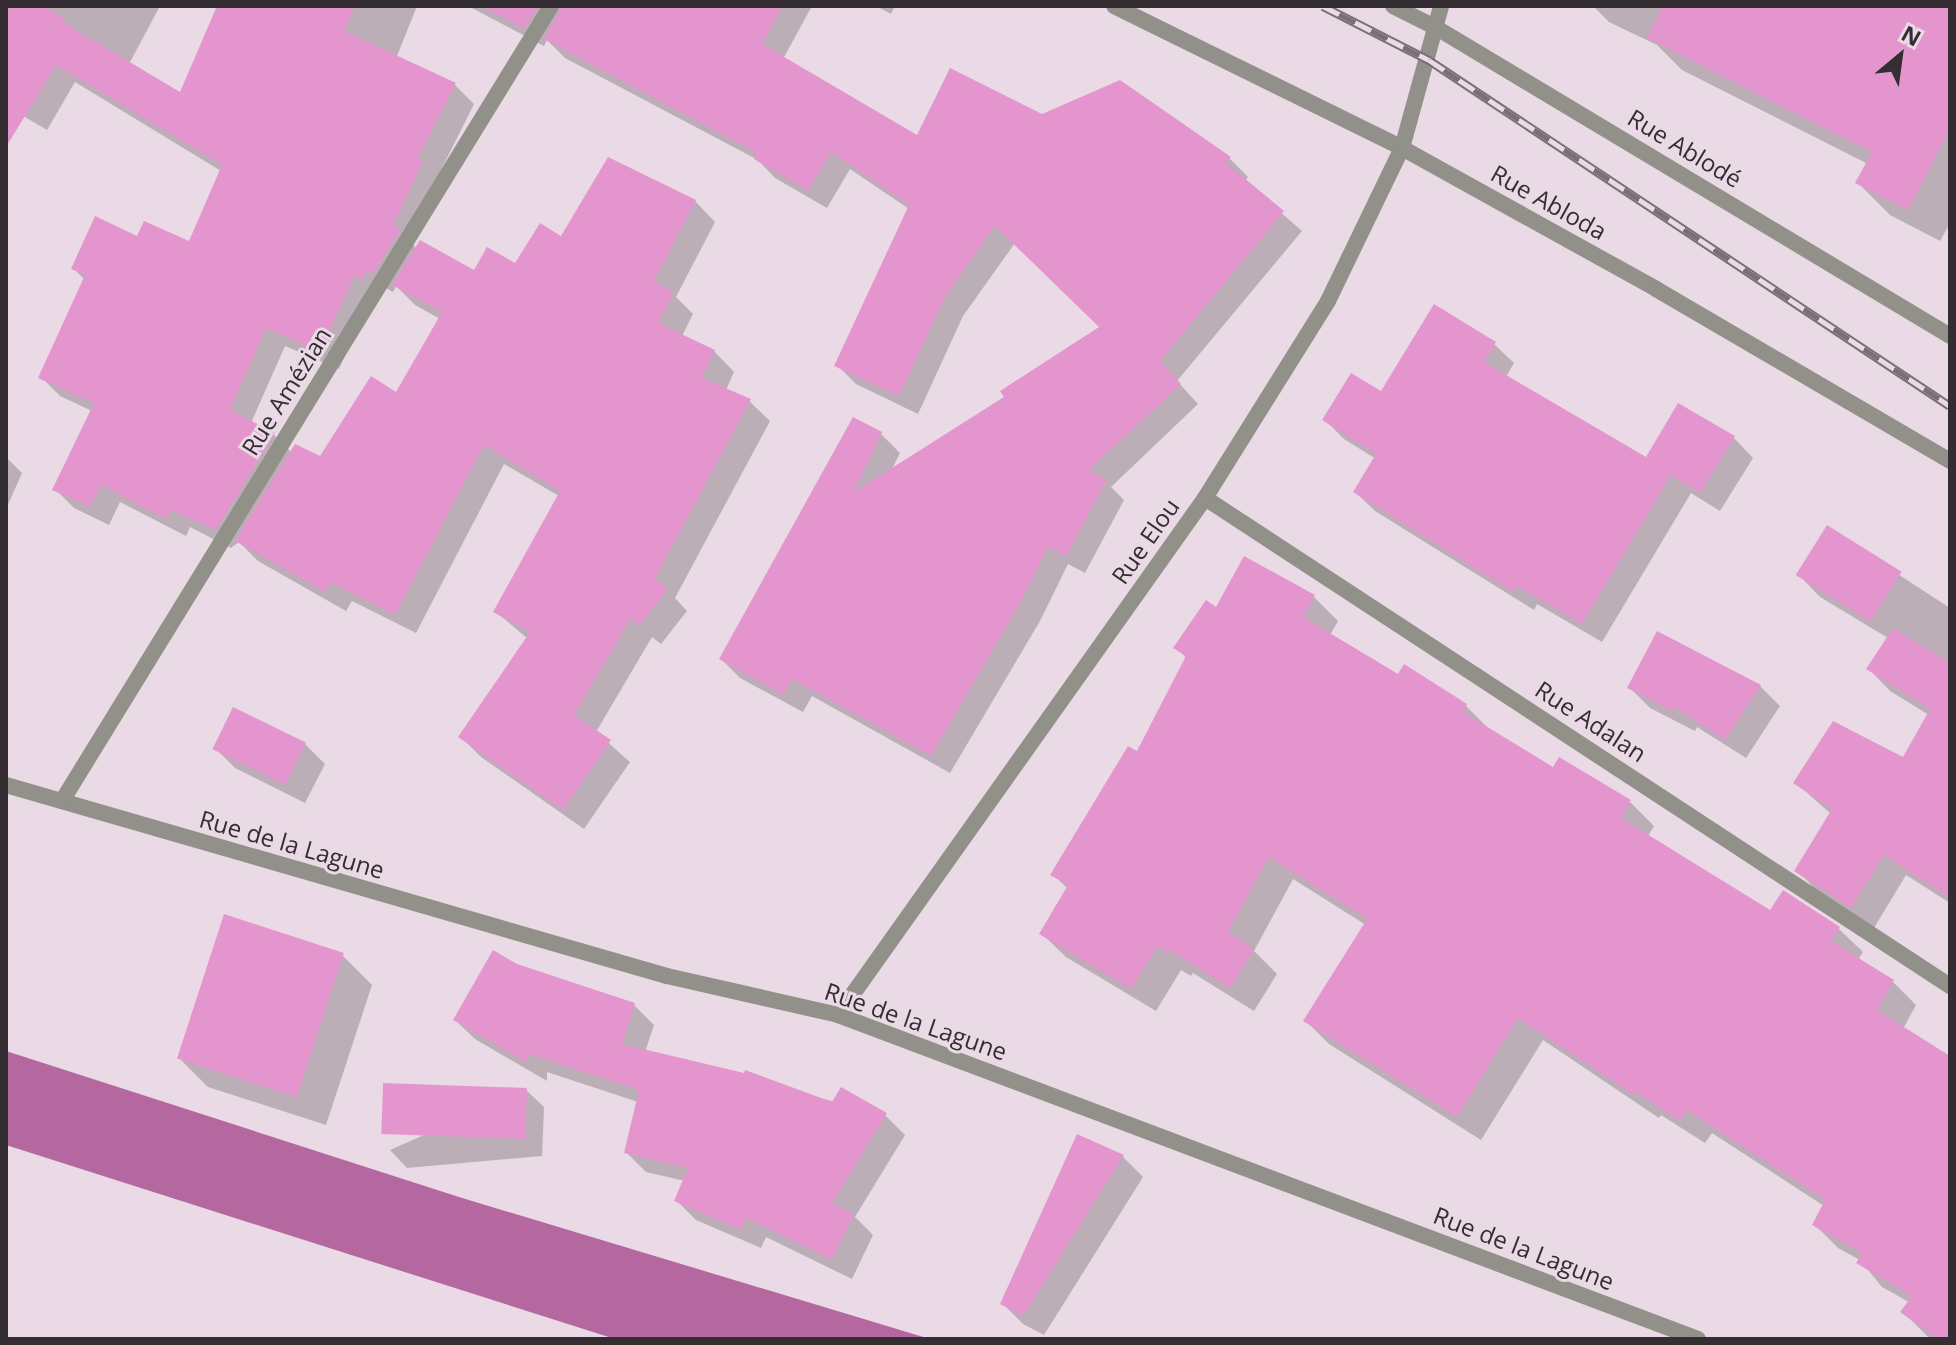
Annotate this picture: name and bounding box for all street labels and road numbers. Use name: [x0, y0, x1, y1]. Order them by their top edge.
street label: Rue Ablodé: [1623, 103, 1747, 193]
street label: Rue Abloda: [1486, 158, 1612, 246]
street label: Rue Amézian: [235, 322, 337, 460]
street label: Rue Elou: [1105, 493, 1185, 589]
street label: Rue Adalan: [1530, 674, 1652, 768]
street label: Rue de la Lagune: [196, 804, 388, 884]
street label: Rue de la Lagune: [821, 976, 1011, 1066]
street label: Rue de la Lagune: [1430, 1200, 1618, 1296]

